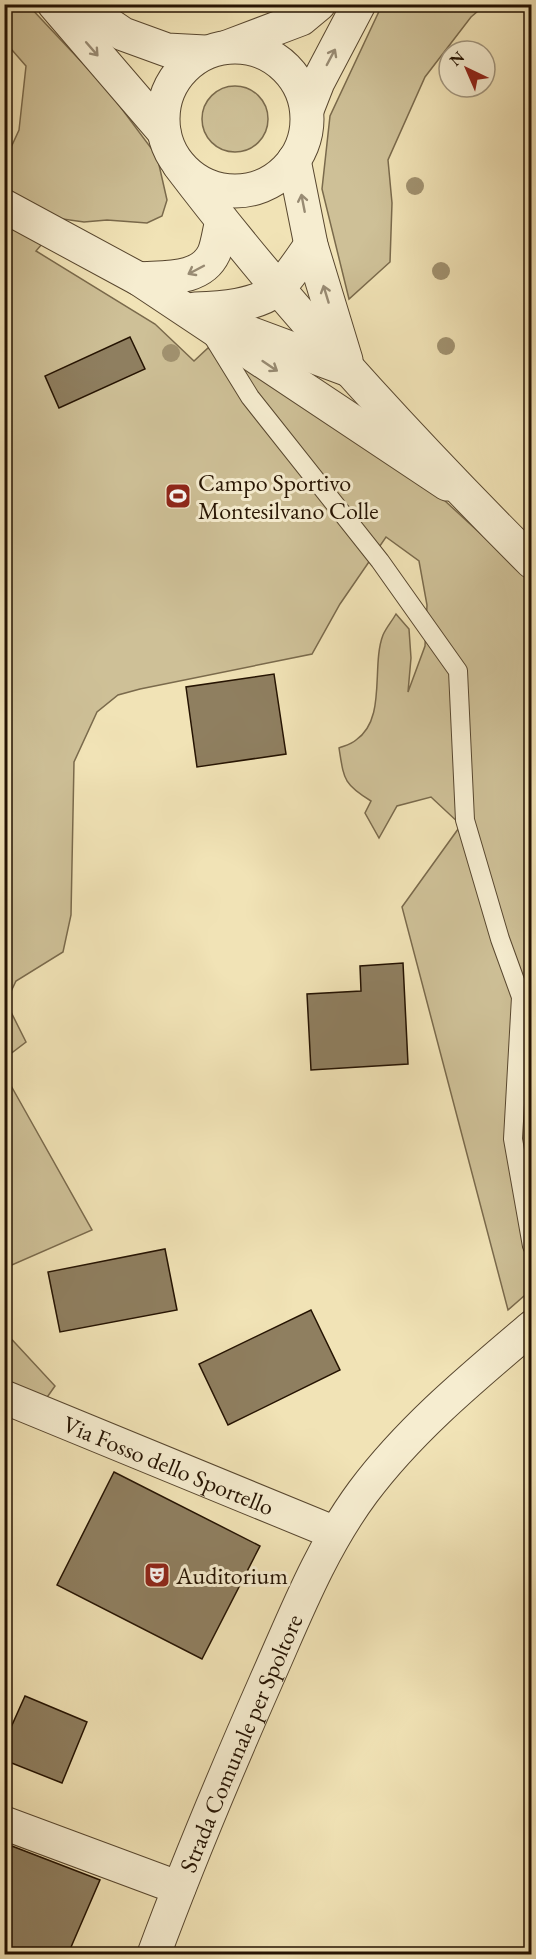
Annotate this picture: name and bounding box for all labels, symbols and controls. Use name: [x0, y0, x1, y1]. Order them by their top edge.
north arrow: [437, 39, 497, 99]
one-way arrow: [86, 41, 99, 57]
text: N: [445, 46, 469, 71]
one-way arrow: [326, 48, 338, 66]
one-way arrow: [297, 193, 308, 213]
one-way arrow: [188, 264, 205, 276]
one-way arrow: [320, 285, 331, 304]
one-way arrow: [262, 360, 279, 373]
place label: Campo Sportivo Montesilvano Colle: [198, 467, 379, 526]
sports icon: Campo Sportivo Montesilvano Colle: [163, 481, 193, 511]
street label: Via Fosso dello Sportello: [59, 1407, 279, 1522]
theatre icon: Auditorium: [142, 1560, 172, 1590]
place label: Auditorium: [175, 1560, 288, 1591]
street label: Strada Comunale per Spoltore: [172, 1609, 309, 1877]

